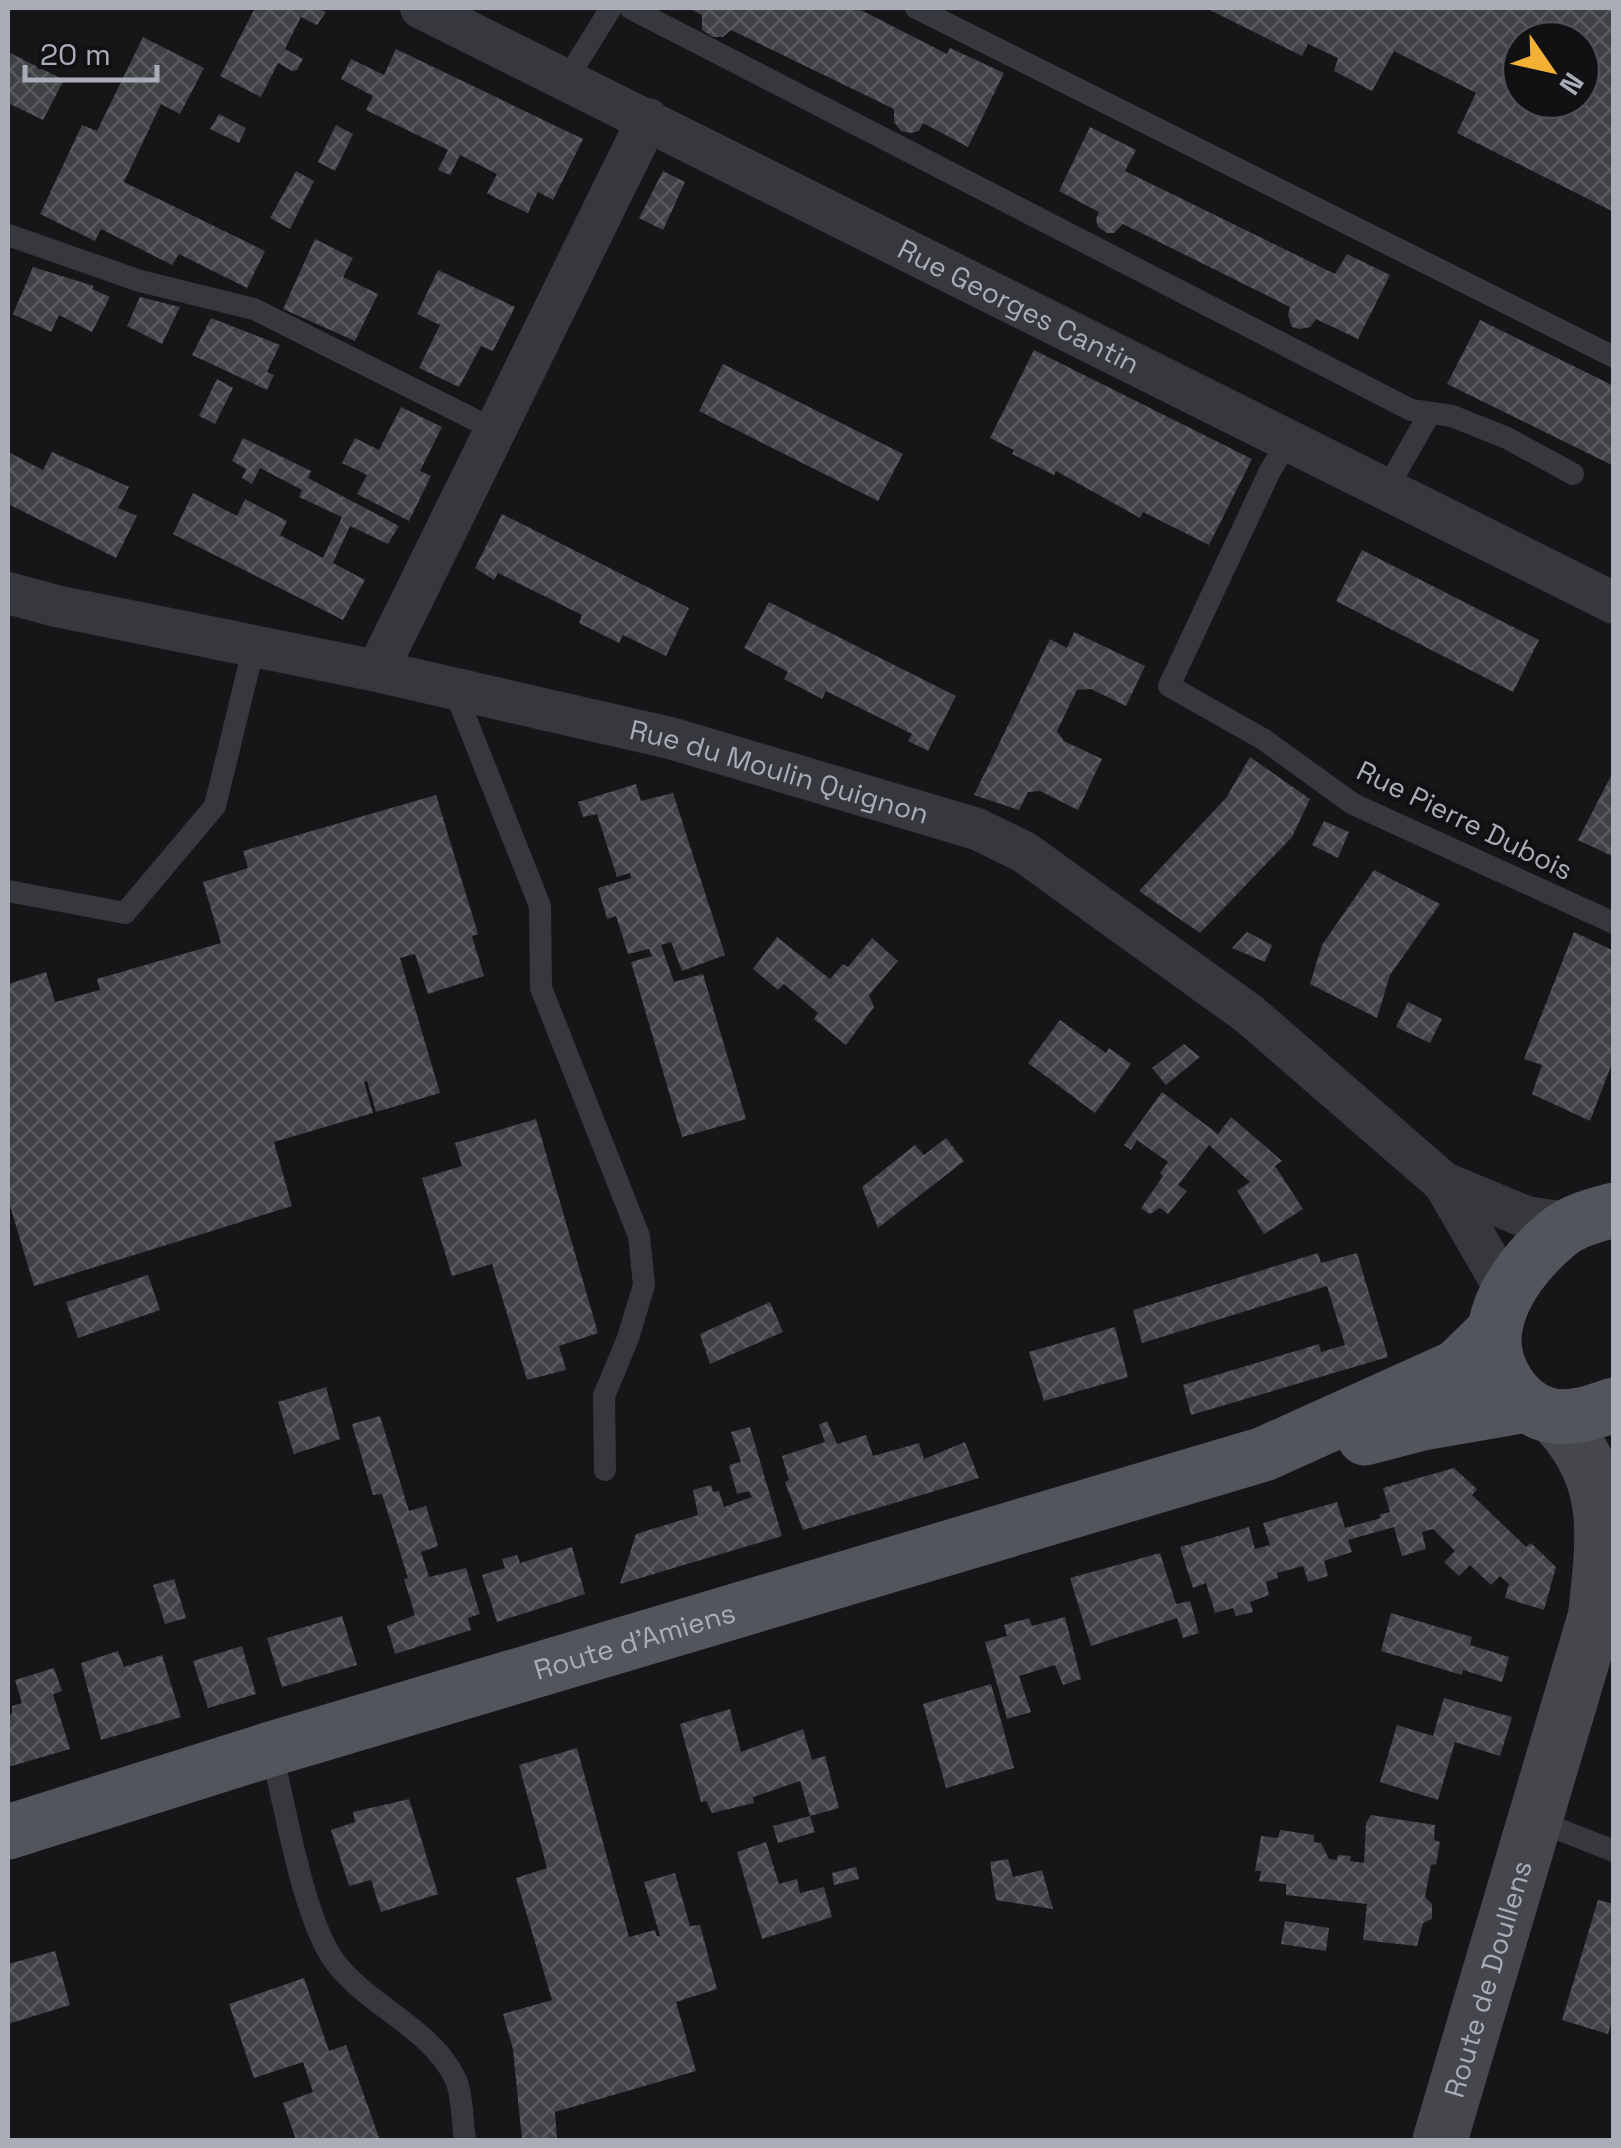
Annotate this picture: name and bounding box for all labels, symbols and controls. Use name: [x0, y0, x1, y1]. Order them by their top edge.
scale bar: [25, 20, 158, 82]
north arrow: [1501, 20, 1601, 120]
text: 20 m: [40, 35, 111, 74]
text: N: [1552, 66, 1592, 102]
street label: Rue Georges Cantin: [892, 231, 1146, 381]
street label: Rue du Moulin Quignon: [626, 711, 933, 832]
street label: Rue Pierre Dubois: [1351, 752, 1579, 888]
street label: Route d'Amiens: [530, 1594, 739, 1688]
street label: Route de Doullens: [1436, 1856, 1540, 2102]

